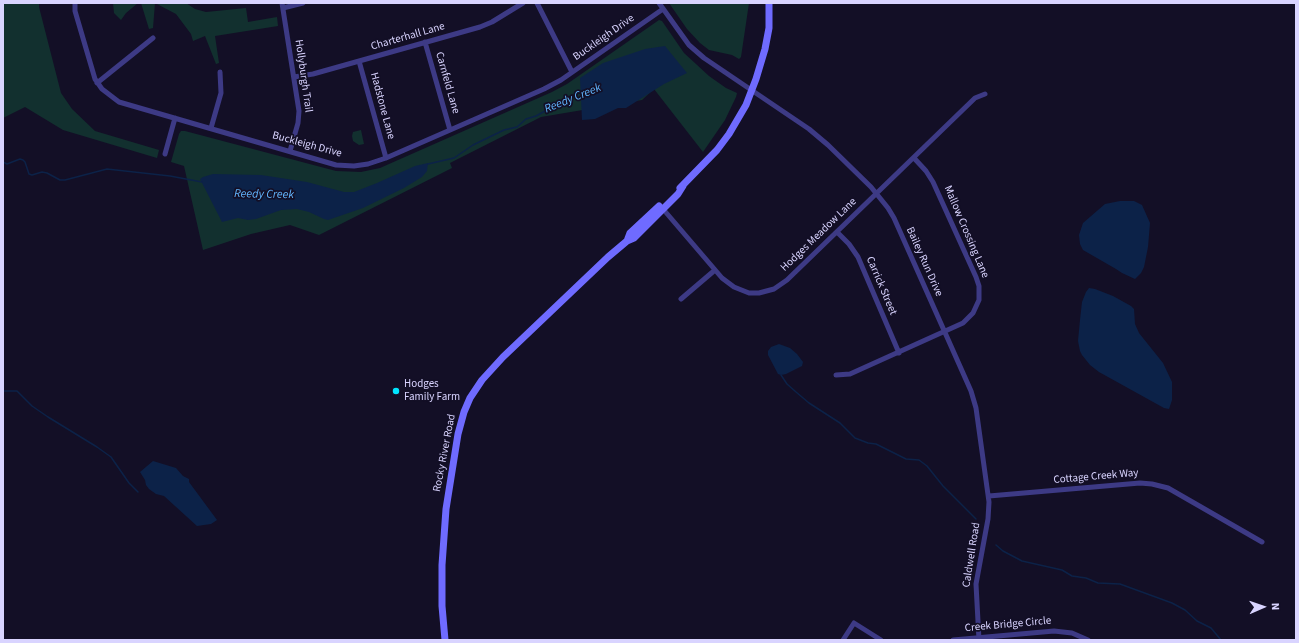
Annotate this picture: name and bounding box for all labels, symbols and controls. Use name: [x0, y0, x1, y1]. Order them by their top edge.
street label: Buckleigh Drive: [571, 12, 637, 64]
street label: Charterhall Lane: [370, 20, 446, 54]
street label: Hollyburgh Trail: [291, 39, 315, 113]
street label: Carnfeld Lane: [432, 51, 462, 115]
street label: Hadstone Lane: [367, 71, 397, 141]
water label: Reedy Creek: [542, 81, 604, 117]
street label: Buckleigh Drive: [271, 129, 343, 161]
street label: Mallow Crossing Lane: [941, 184, 991, 280]
water label: Reedy Creek: [234, 187, 294, 203]
street label: Hodges Meadow Lane: [778, 195, 860, 275]
street label: Bailey Run Drive: [903, 225, 945, 299]
street label: Carrick Street: [863, 255, 899, 317]
place label: Hodges Family Farm: [404, 378, 460, 404]
marker: Hodges Family Farm: [391, 386, 401, 396]
street label: Rocky River Road: [431, 413, 459, 493]
street label: Cottage Creek Way: [1053, 467, 1139, 487]
street label: Caldwell Road: [960, 522, 984, 588]
north arrow: [1243, 587, 1283, 627]
text: N: [1268, 603, 1283, 610]
street label: Creek Bridge Circle: [964, 615, 1052, 635]

